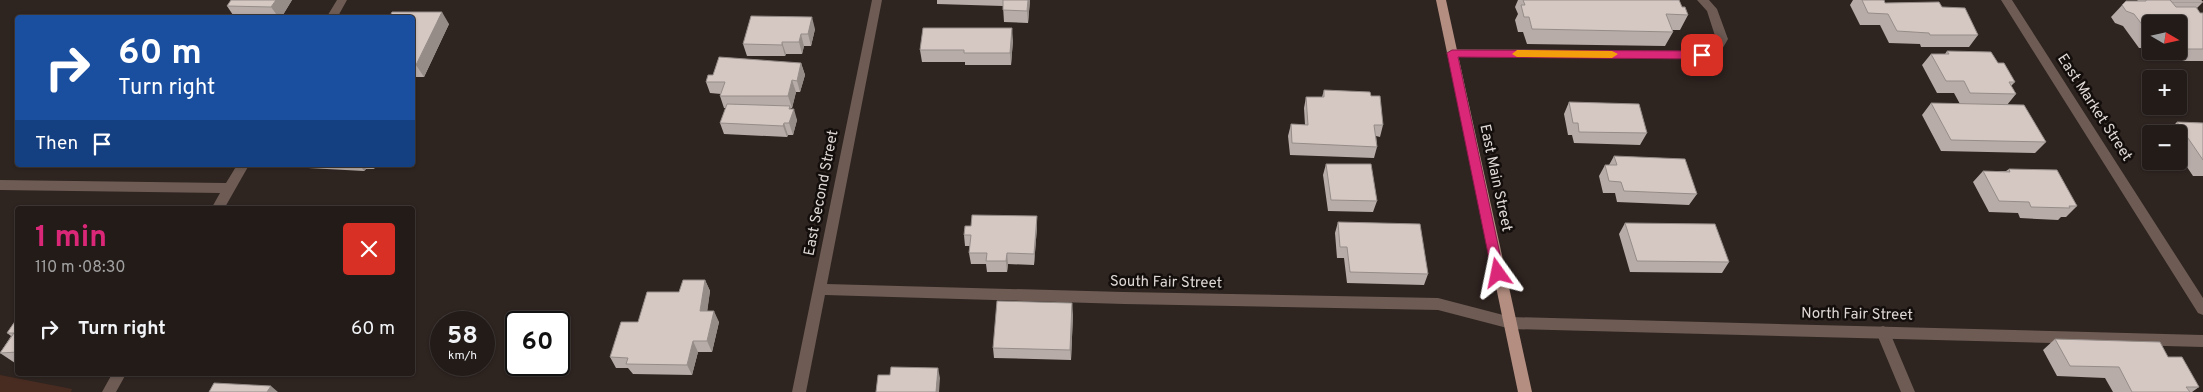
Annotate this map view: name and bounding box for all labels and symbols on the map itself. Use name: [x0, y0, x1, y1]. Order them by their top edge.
north arrow: [2142, 15, 2188, 60]
pin: [1681, 34, 1723, 76]
street label: East Market Street: [2052, 51, 2136, 165]
street label: East Main Street: [1474, 122, 1516, 234]
street label: East Second Street: [800, 128, 844, 258]
position arrow: [1471, 246, 1523, 298]
street label: South Fair Street: [1110, 273, 1222, 293]
street label: North Fair Street: [1801, 305, 1913, 325]
speed limit sign: 60: [505, 311, 570, 376]

